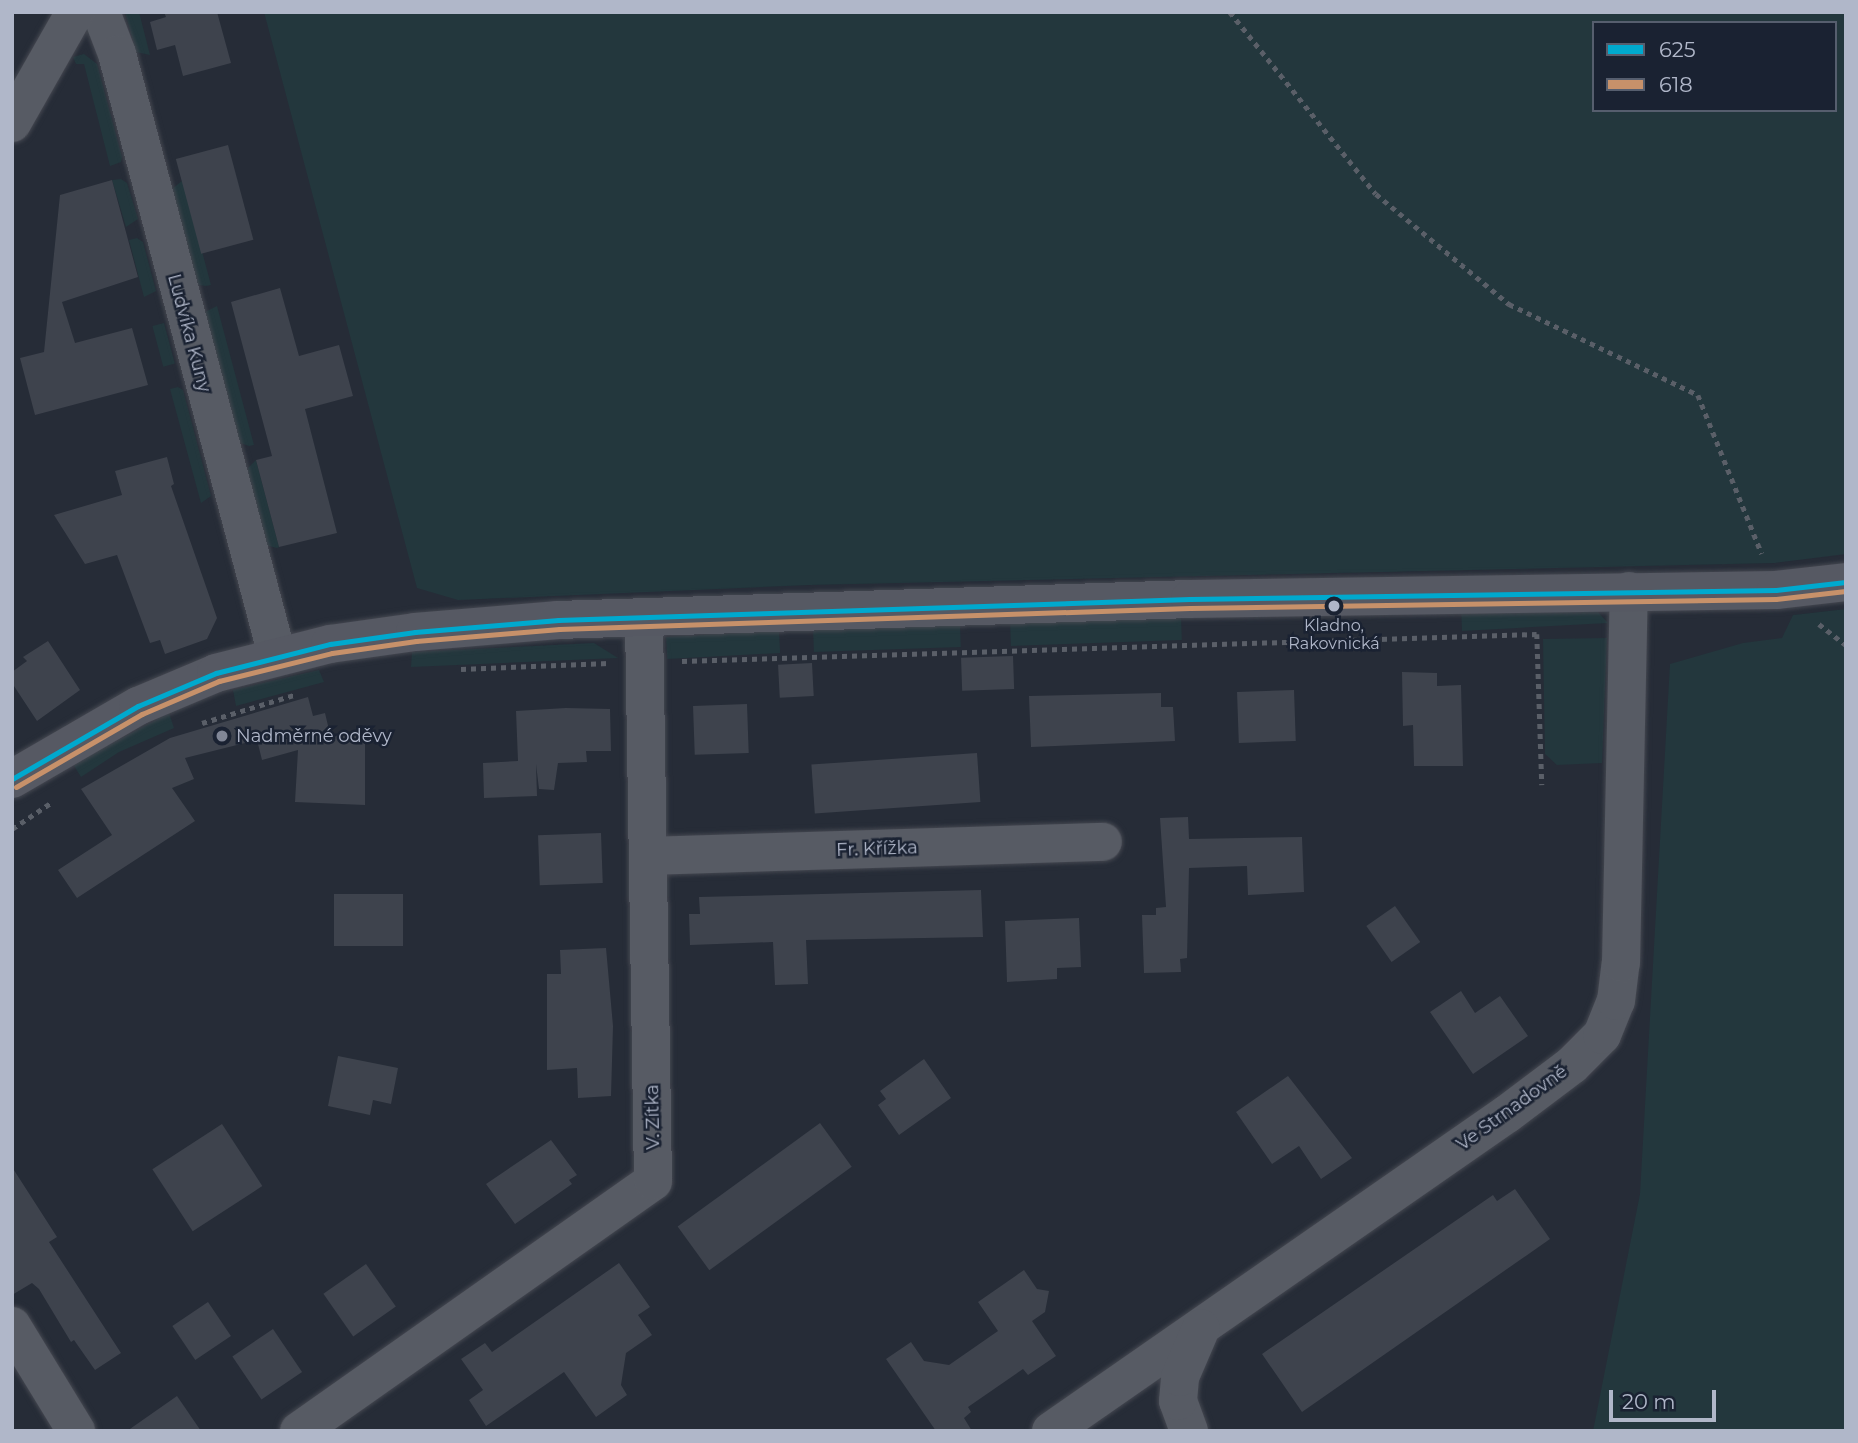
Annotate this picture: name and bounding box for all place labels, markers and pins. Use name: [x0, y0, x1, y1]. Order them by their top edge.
marker: Kladno, Rakovnická: [1327, 599, 1341, 613]
place label: Kladno, Rakovnická: [1288, 616, 1380, 654]
place label: Nadměrné oděvy: [236, 725, 392, 747]
marker: Nadměrné oděvy: [214, 728, 230, 744]

